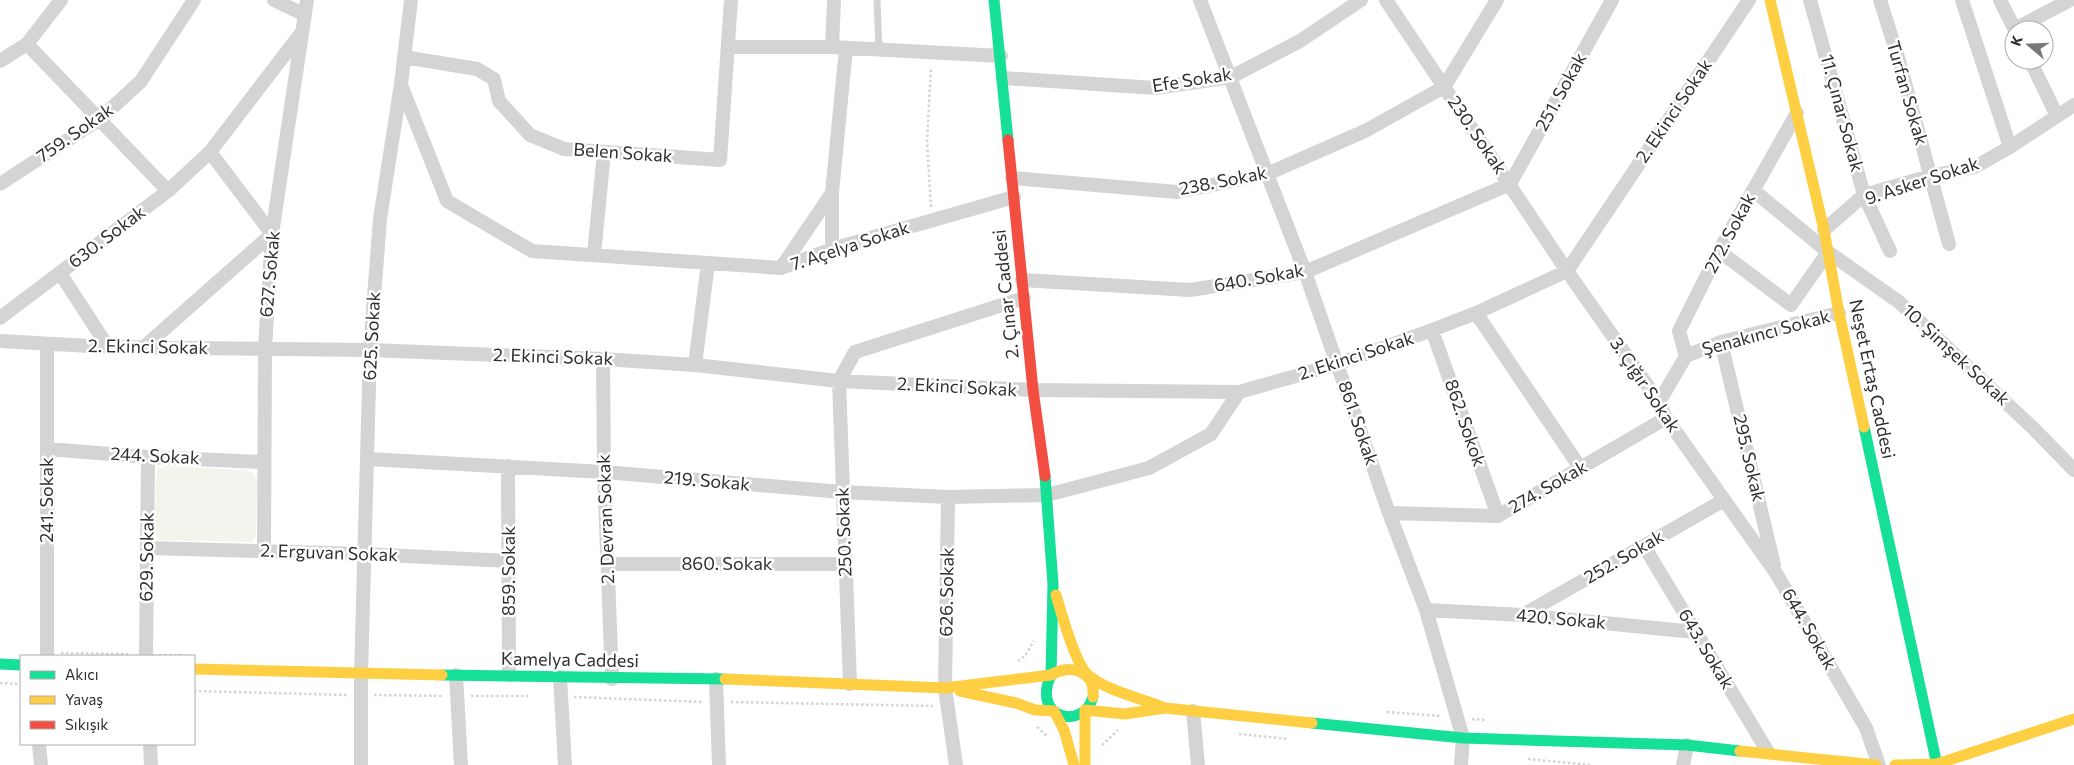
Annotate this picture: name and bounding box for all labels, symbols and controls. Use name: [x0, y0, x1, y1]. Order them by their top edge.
north arrow: [2004, 20, 2054, 70]
text: K: [2007, 33, 2026, 48]
street label: Turfan Sokak: [1883, 38, 1933, 148]
street label: 251. Sokak: [1530, 48, 1591, 134]
street label: 11. Çınar Sokak: [1817, 52, 1869, 174]
street label: 2. Ekinci Sokak: [1630, 54, 1716, 166]
street label: Efe Sokak: [1150, 62, 1233, 96]
street label: 230. Sokak: [1444, 91, 1512, 178]
street label: 759. Sokak: [32, 98, 117, 167]
street label: Belen Sokak: [573, 138, 674, 166]
street label: 9. Asker Sokak: [1862, 151, 1982, 209]
street label: 238. Sokak: [1177, 161, 1269, 199]
street label: 272. Sokak: [1699, 189, 1759, 276]
street label: 630. Sokak: [64, 200, 149, 272]
street label: 7. Açelya Sokak: [788, 215, 912, 275]
street label: 2. Çınar Caddesi: [987, 228, 1023, 360]
street label: 627. Sokak: [254, 229, 284, 318]
street label: 640. Sokak: [1212, 258, 1306, 296]
street label: 625. Sokak: [358, 291, 384, 381]
street label: Neşet Ertaş Caddesi: [1845, 297, 1901, 461]
street label: 10. Şimşek Sokak: [1898, 299, 2015, 410]
street label: Şenakıncı Sokak: [1699, 304, 1832, 360]
street label: 2. Ekinci Sokak: [1295, 326, 1417, 384]
street label: 3. Çığır Sokak: [1606, 333, 1686, 436]
street label: 2. Ekinci Sokak: [88, 334, 209, 358]
street label: 2. Ekinci Sokak: [493, 343, 614, 369]
street label: 2. Ekinci Sokak: [896, 372, 1018, 400]
street label: 862. Sokok: [1441, 376, 1491, 469]
street label: 861. Sokak: [1334, 378, 1384, 468]
street label: 295. Sokak: [1729, 412, 1771, 504]
street label: 244. Sokak: [110, 442, 200, 468]
street label: 2. Devran Sokak: [592, 454, 618, 584]
street label: 274. Sokak: [1504, 455, 1591, 517]
street label: 241. Sokak: [35, 457, 57, 543]
street label: 219. Sokak: [663, 465, 751, 495]
street label: 250. Sokak: [830, 487, 856, 577]
street label: 629. Sokak: [134, 512, 158, 602]
street label: 252. Sokak: [1580, 524, 1667, 588]
street label: 859. Sokak: [497, 526, 519, 616]
street label: 2. Erguvan Sokak: [260, 539, 399, 565]
street label: 626. Sokak: [934, 547, 958, 637]
street label: 860. Sokak: [681, 552, 773, 574]
street label: 644. Sokak: [1778, 584, 1842, 673]
street label: 420. Sokak: [1515, 603, 1607, 633]
street label: 643. Sokak: [1674, 604, 1739, 693]
street label: Kamelya Caddesi: [501, 647, 639, 671]
legend: [20, 655, 195, 745]
text: Akıcı: [65, 665, 99, 683]
text: Yavaş: [65, 690, 103, 708]
text: Sıkışık: [65, 715, 108, 733]

